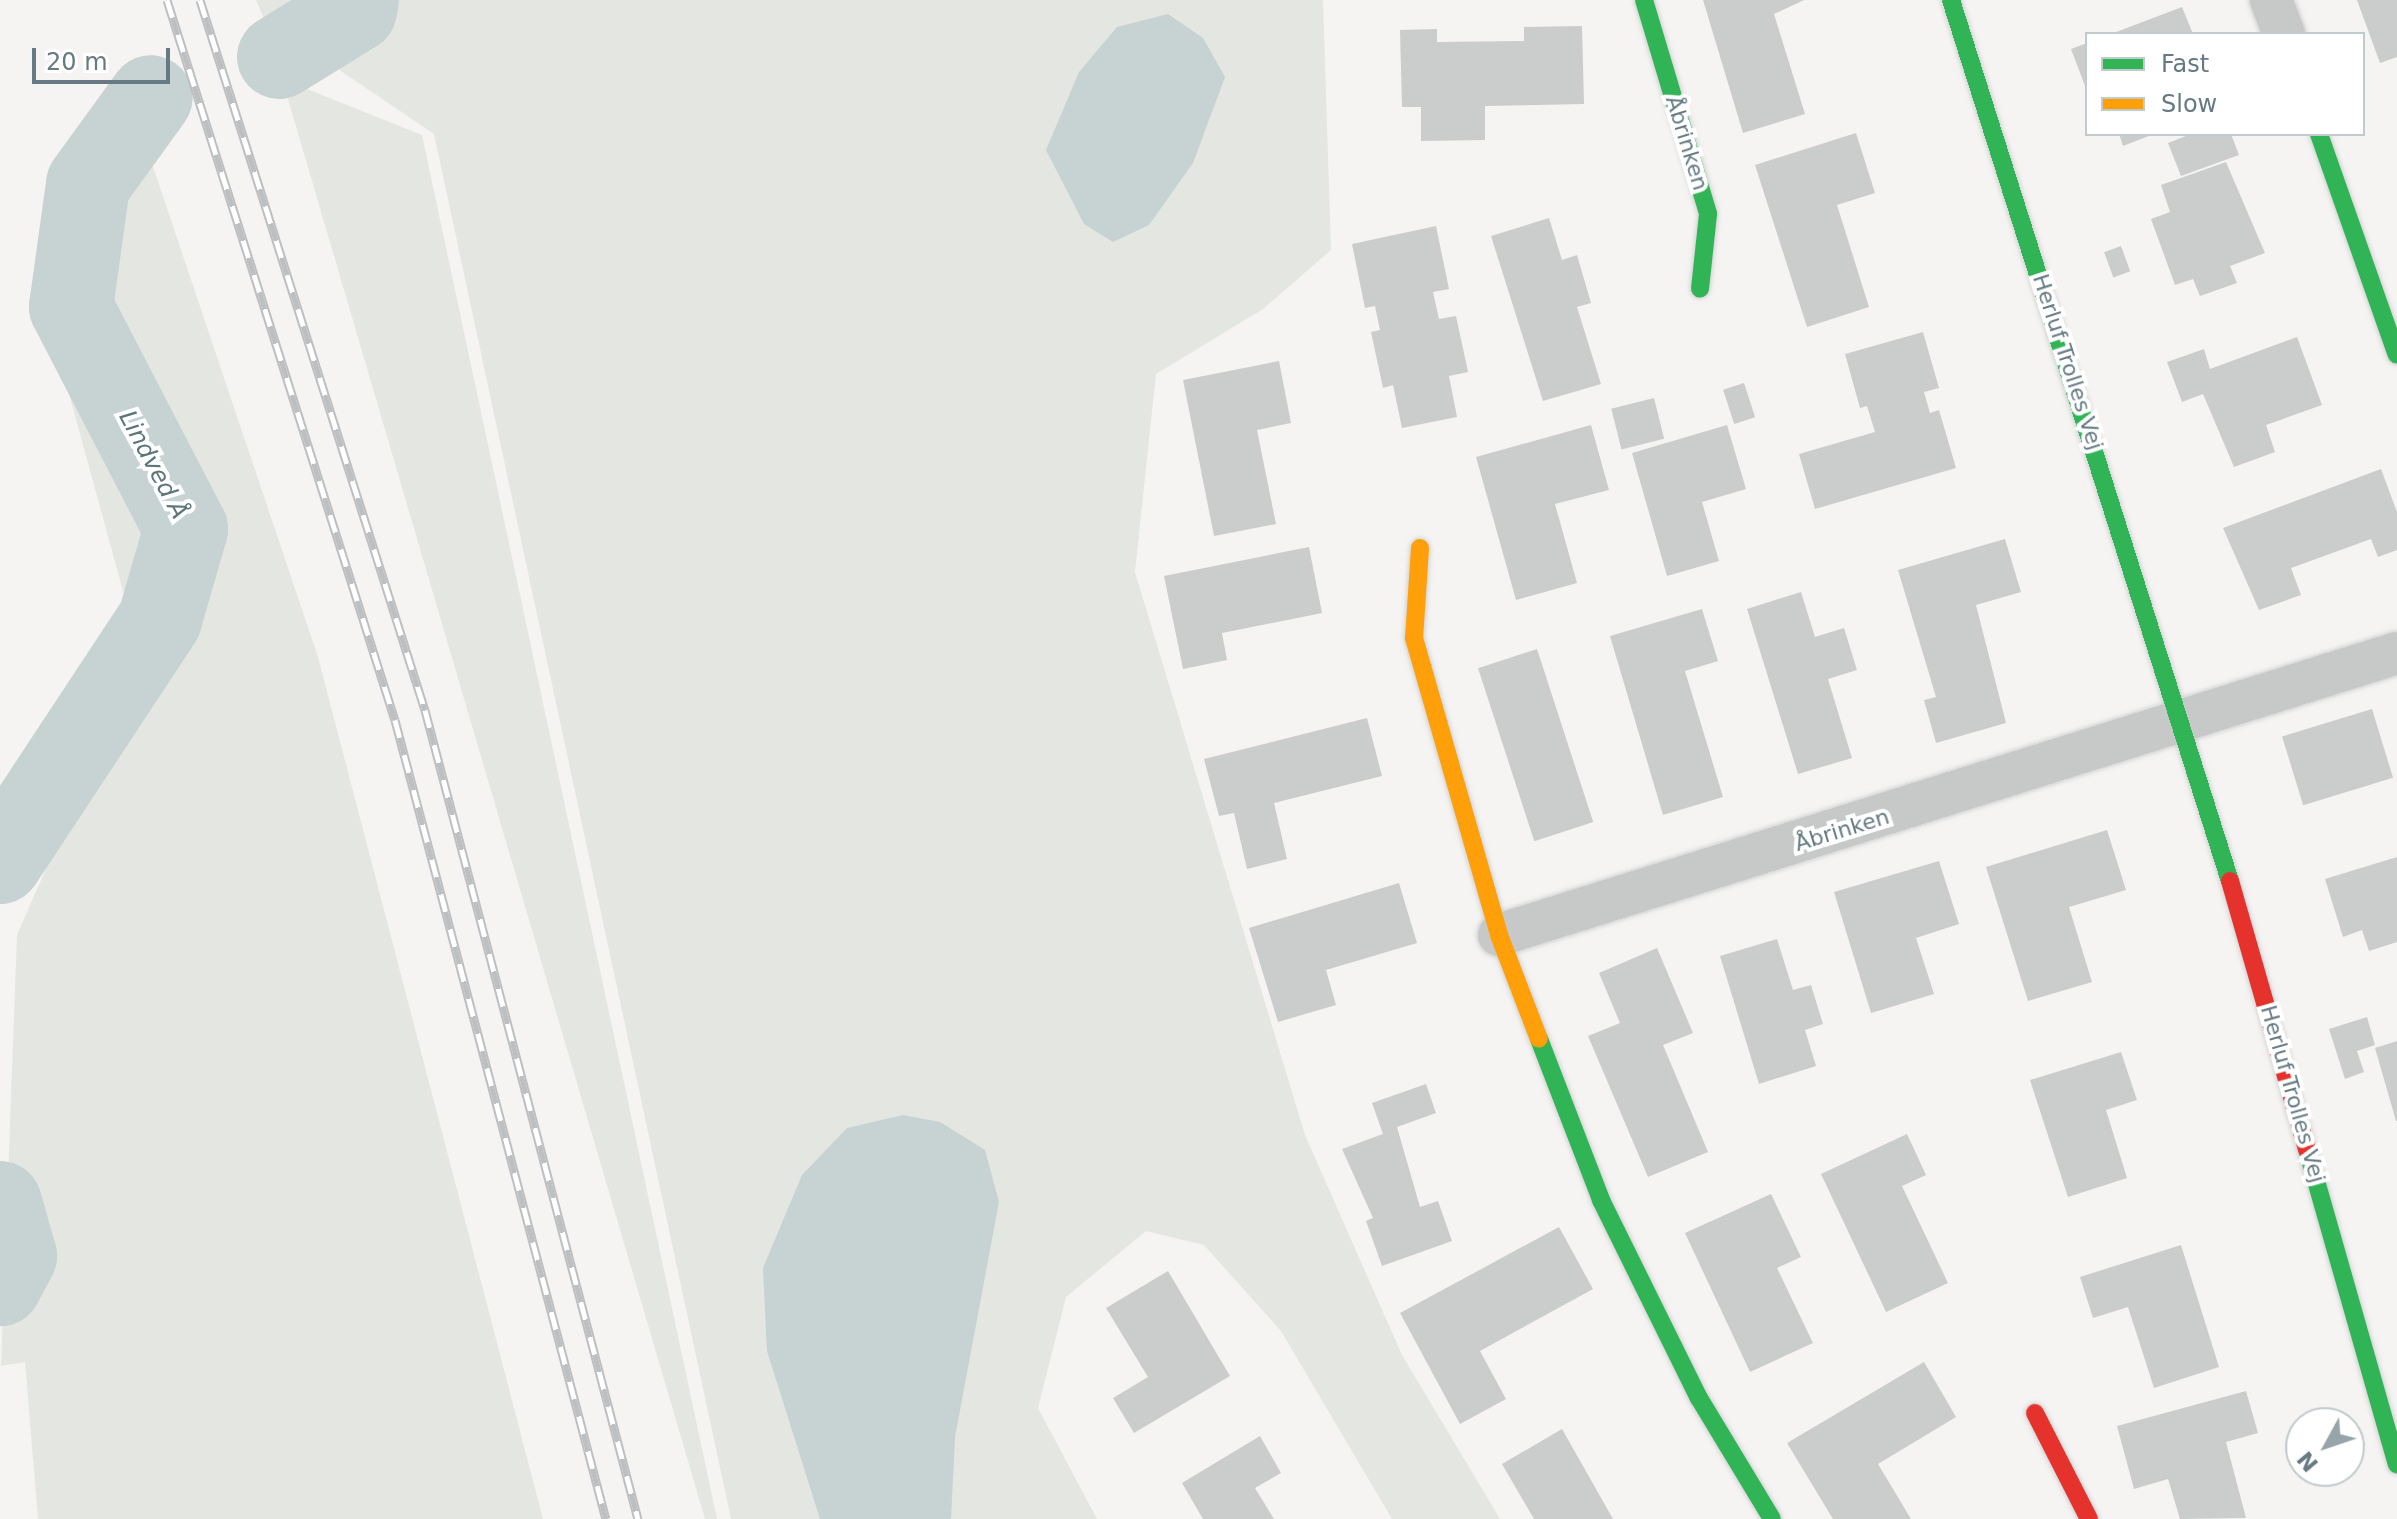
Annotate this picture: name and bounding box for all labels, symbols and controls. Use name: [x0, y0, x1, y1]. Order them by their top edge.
scale bar: [36, 32, 174, 82]
legend: [2085, 32, 2365, 136]
text: 20 m: [46, 48, 108, 76]
text: Fast: [2161, 50, 2209, 78]
text: Slow: [2161, 90, 2217, 118]
street label: Åbrinken: [1660, 92, 1714, 194]
street label: Herluf Trolles Vej: [2027, 271, 2109, 453]
water label: Lindved Å: [112, 406, 194, 524]
street label: Åbrinken: [1791, 803, 1893, 857]
street label: Herluf Trolles Vej: [2255, 1002, 2331, 1186]
north arrow: [2285, 1407, 2365, 1487]
text: N: [2292, 1446, 2323, 1477]

